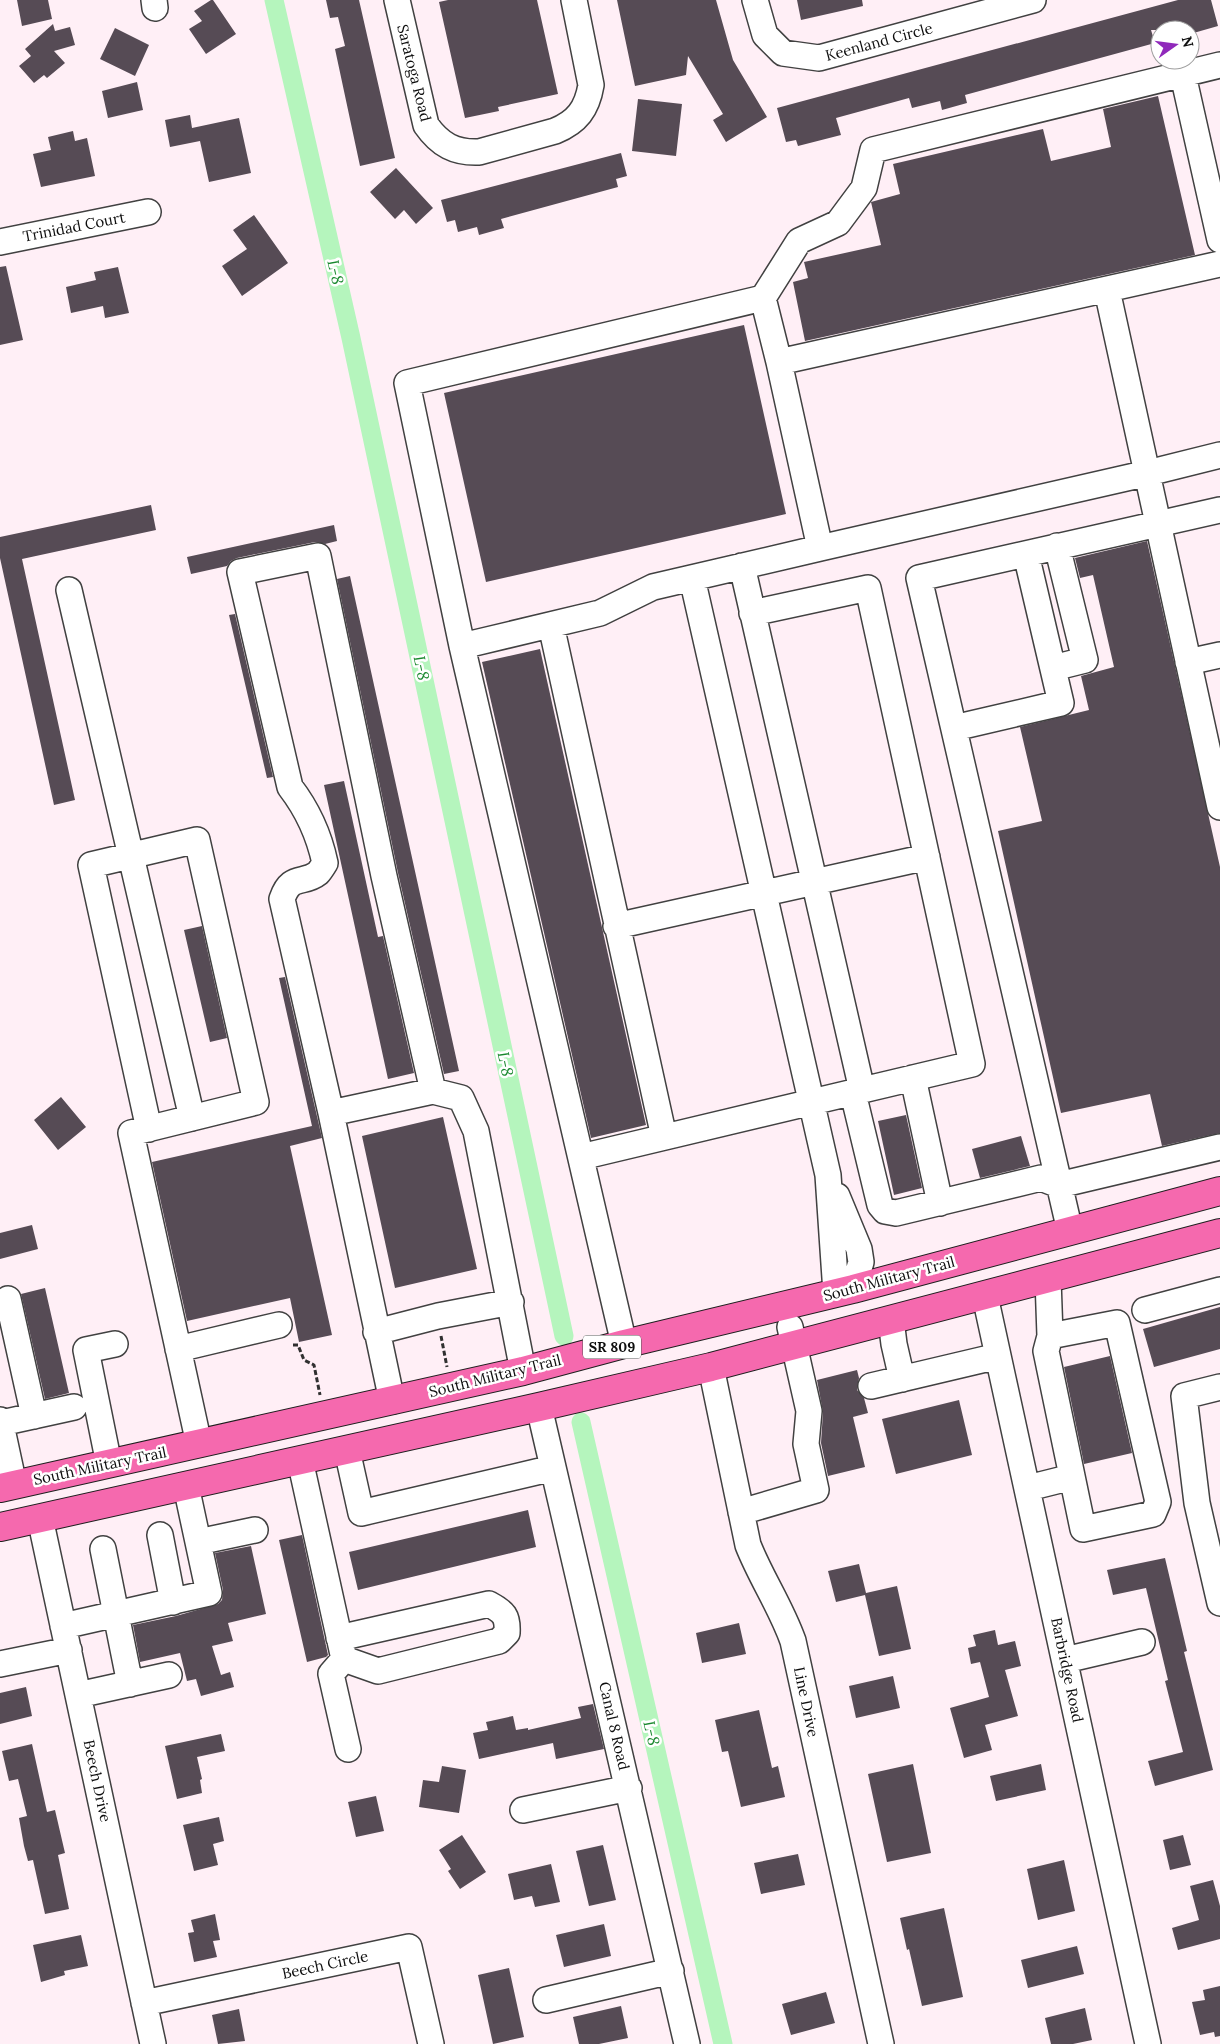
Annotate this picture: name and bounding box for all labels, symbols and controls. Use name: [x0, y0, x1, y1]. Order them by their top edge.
street label: Keenland Circle: [823, 18, 935, 65]
north arrow: [1150, 20, 1200, 70]
street label: Saratoga Road: [393, 22, 436, 124]
text: N: [1178, 34, 1198, 49]
street label: Trinidad Court: [21, 207, 127, 246]
water label: L-8: [323, 258, 349, 286]
water label: L-8: [410, 654, 434, 682]
water label: L-8: [494, 1050, 518, 1078]
street label: South Military Trail: [821, 1252, 957, 1305]
road number: SR 809: [583, 1335, 641, 1358]
street label: South Military Trail: [427, 1350, 563, 1401]
street label: South Military Trail: [32, 1442, 168, 1489]
street label: Barbridge Road: [1047, 1616, 1088, 1724]
street label: Line Drive: [790, 1665, 823, 1739]
street label: Canal 8 Road: [595, 1680, 634, 1772]
water label: L-8: [639, 1719, 665, 1747]
street label: Beech Drive: [79, 1738, 116, 1824]
street label: Beech Circle: [280, 1946, 370, 1983]

